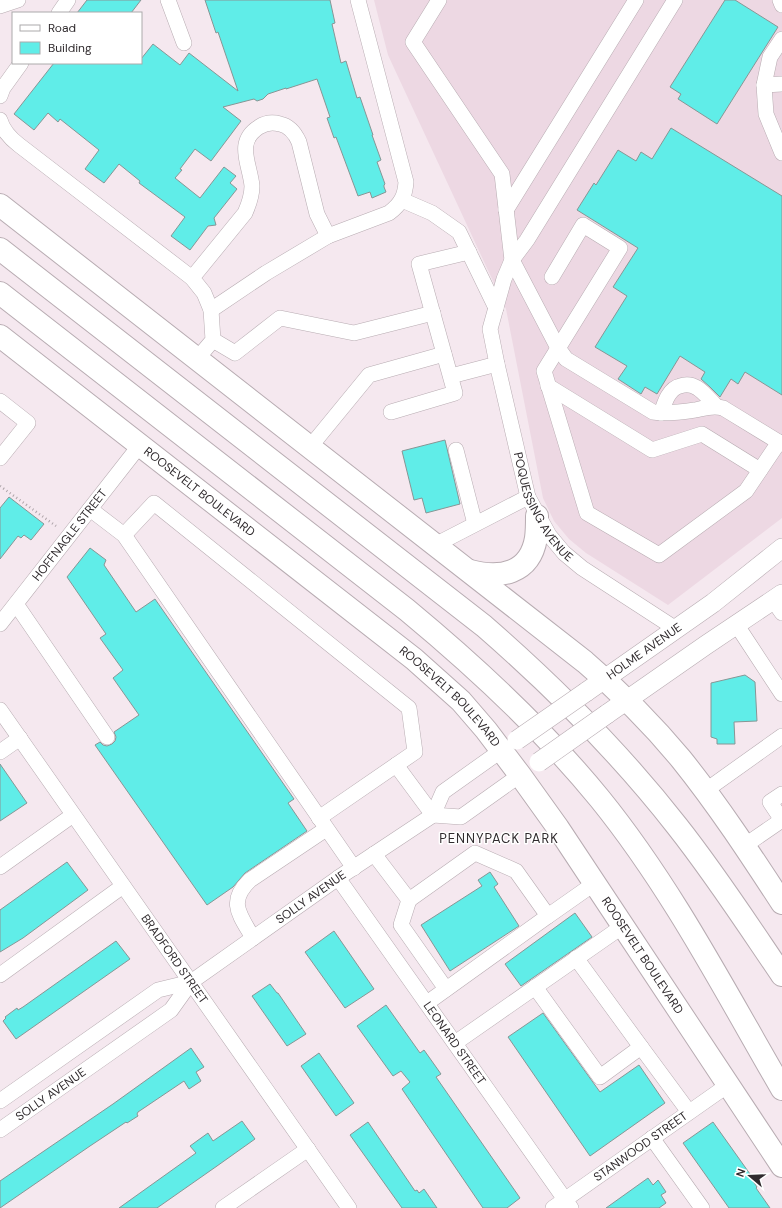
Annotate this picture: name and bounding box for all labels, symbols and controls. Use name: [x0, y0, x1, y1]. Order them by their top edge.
legend: [12, 12, 142, 64]
text: Road: [48, 20, 76, 36]
text: Building: [48, 40, 92, 56]
street label: ROOSEVELT BOULEVARD: [141, 443, 258, 540]
street label: POQUESSING AVENUE: [510, 451, 577, 565]
street label: HOFFNAGLE STREET: [29, 486, 111, 584]
street label: HOLME AVENUE: [603, 619, 685, 683]
street label: ROOSEVELT BOULEVARD: [396, 642, 504, 750]
district label: PENNYPACK PARK: [439, 830, 559, 847]
street label: SOLLY AVENUE: [273, 867, 349, 927]
street label: ROOSEVELT BOULEVARD: [598, 894, 687, 1017]
street label: BRADFORD STREET: [138, 911, 212, 1007]
street label: LEONARD STREET: [420, 998, 490, 1088]
street label: SOLLY AVENUE: [12, 1064, 89, 1125]
street label: STANWOOD STREET: [590, 1108, 691, 1185]
north arrow: [730, 1156, 770, 1196]
text: N: [733, 1167, 748, 1179]

